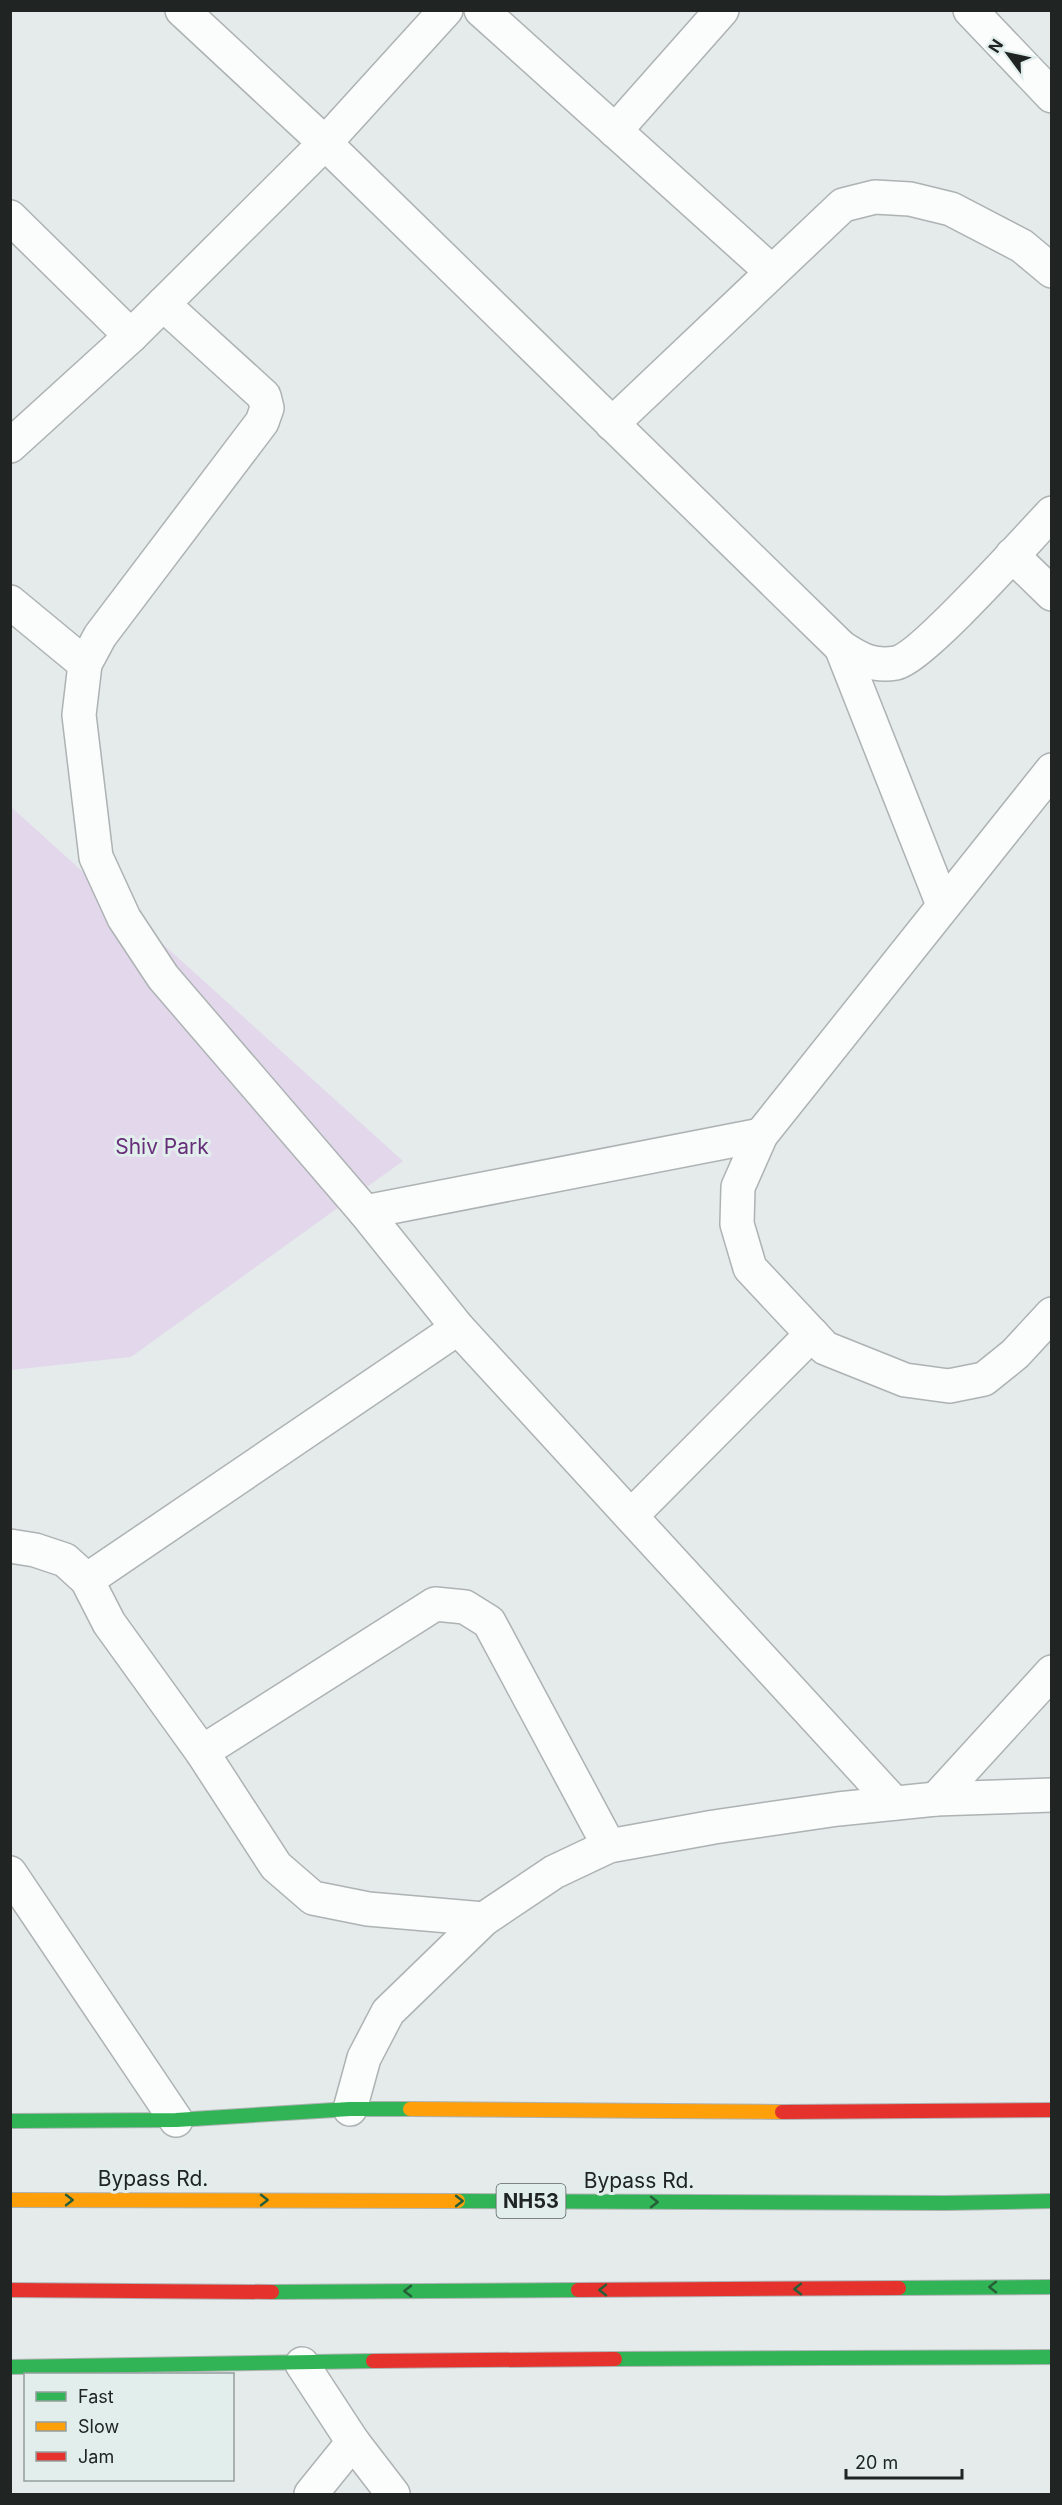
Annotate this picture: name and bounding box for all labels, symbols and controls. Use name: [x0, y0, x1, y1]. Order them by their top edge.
north arrow: [978, 24, 1038, 84]
text: N: [984, 35, 1007, 56]
park label: Shiv Park: [115, 1134, 209, 1159]
street label: Bypass Rd.: [98, 2166, 208, 2191]
street label: Bypass Rd.: [584, 2168, 694, 2193]
road number: NH53: [496, 2184, 566, 2218]
one-way arrow: [64, 2194, 73, 2206]
one-way arrow: [259, 2194, 268, 2206]
one-way arrow: [454, 2194, 463, 2207]
one-way arrow: [649, 2196, 658, 2208]
one-way arrow: [989, 2281, 998, 2293]
one-way arrow: [794, 2283, 803, 2295]
one-way arrow: [599, 2284, 608, 2296]
one-way arrow: [404, 2285, 413, 2298]
legend: [24, 2373, 234, 2481]
text: Fast: [78, 2386, 114, 2407]
text: Slow: [78, 2416, 119, 2437]
scale bar: [846, 2442, 962, 2480]
text: Jam: [78, 2446, 114, 2467]
text: 20 m: [855, 2452, 898, 2473]

